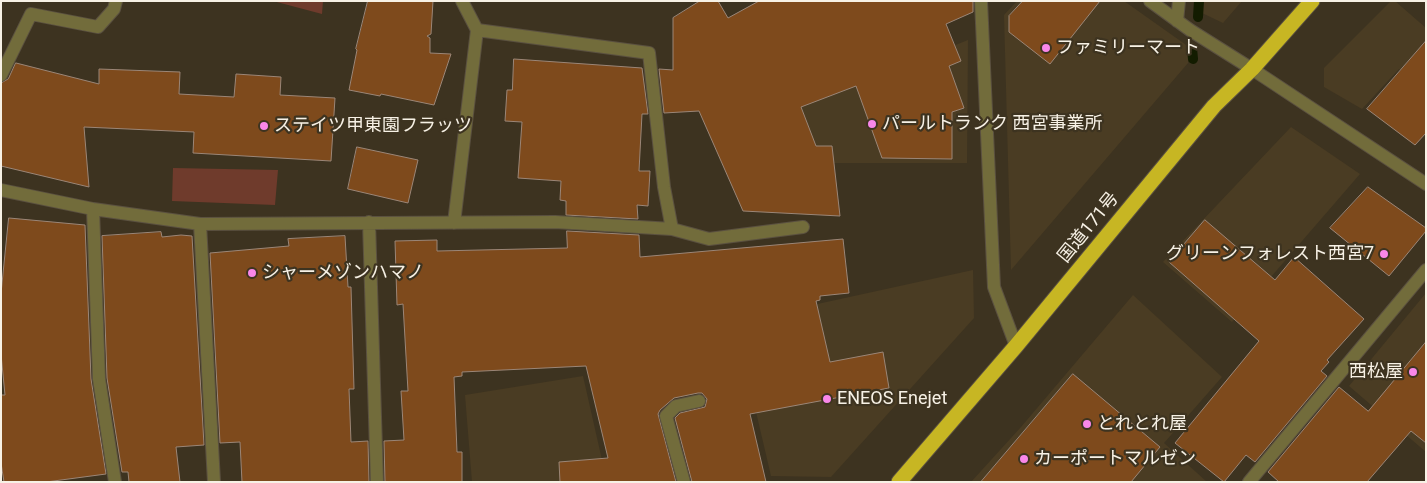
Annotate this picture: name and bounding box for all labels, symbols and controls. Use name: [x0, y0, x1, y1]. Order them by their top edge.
place label: ファミリーマート: [1056, 37, 1200, 59]
marker: ファミリーマート: [1040, 42, 1052, 54]
place label: パールトランク 西宮事業所: [882, 113, 1102, 135]
place label: ステイツ甲東園フラッツ: [274, 115, 472, 137]
marker: パールトランク 西宮事業所: [866, 118, 878, 130]
marker: ステイツ甲東園フラッツ: [258, 120, 270, 132]
street label: 国道171号: [1054, 188, 1124, 268]
place label: グリーンフォレスト西宮7: [1166, 243, 1374, 265]
marker: グリーンフォレスト西宮7: [1378, 248, 1390, 260]
place label: シャーメゾンハマノ: [262, 262, 424, 284]
marker: シャーメゾンハマノ: [246, 267, 258, 279]
place label: 西松屋: [1349, 361, 1403, 383]
marker: 西松屋: [1407, 366, 1419, 378]
place label: ENEOS Enejet: [837, 388, 947, 410]
marker: ENEOS Enejet: [821, 393, 833, 405]
place label: とれとれ屋: [1097, 413, 1187, 435]
marker: とれとれ屋: [1081, 418, 1093, 430]
place label: カーポートマルゼン: [1034, 448, 1196, 470]
marker: カーポートマルゼン: [1018, 453, 1030, 465]

